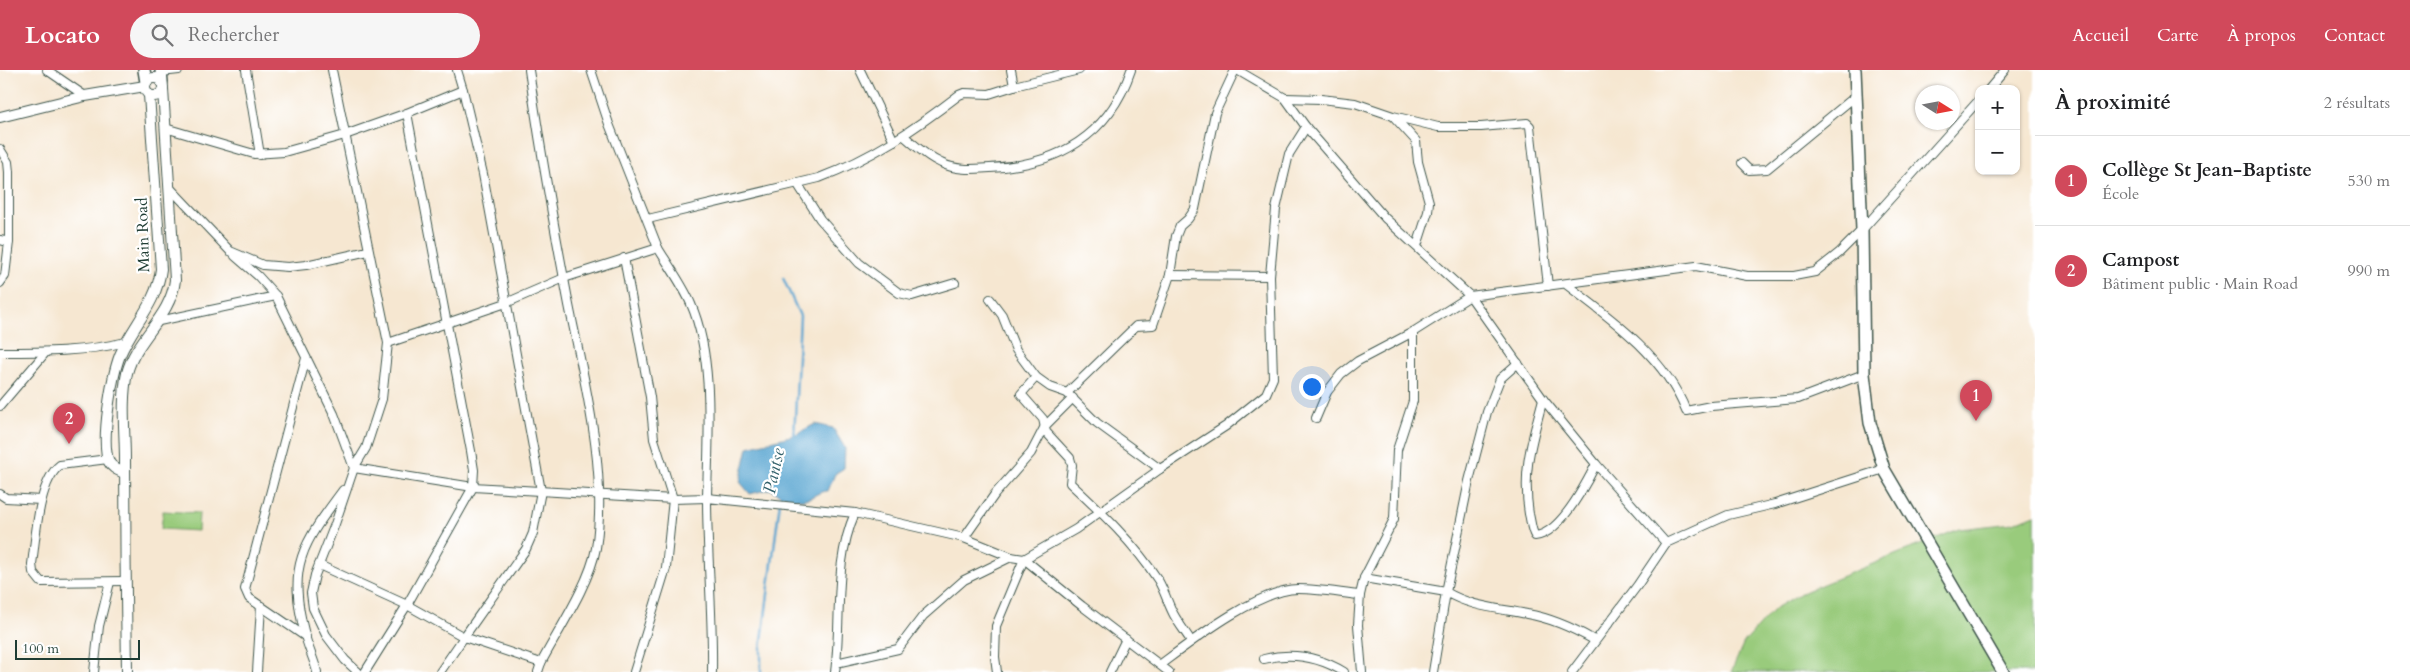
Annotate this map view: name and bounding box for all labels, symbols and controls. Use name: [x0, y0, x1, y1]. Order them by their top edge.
search box: [130, 13, 480, 58]
text: Locato: [25, 19, 100, 52]
icon: search: [148, 21, 176, 49]
text: Rechercher: [188, 22, 279, 48]
text: Accueil: [2072, 23, 2129, 48]
text: Carte: [2157, 23, 2199, 48]
text: À propos: [2227, 23, 2296, 48]
text: Contact: [2324, 23, 2385, 48]
north arrow: [1915, 85, 1960, 130]
map controls: [1975, 85, 2020, 175]
button: +: [1975, 85, 2020, 130]
text: À proximité: [2055, 88, 2171, 117]
text: 2 résultats: [2324, 92, 2390, 114]
button: −: [1975, 130, 2020, 175]
text: Collège St Jean-Baptiste: [2102, 157, 2312, 183]
text: 1: [2067, 170, 2075, 192]
text: 530 m: [2348, 170, 2390, 192]
text: École: [2102, 183, 2139, 205]
street label: Main Road: [131, 197, 155, 273]
text: Campost: [2102, 247, 2179, 273]
text: 2: [2067, 260, 2075, 282]
text: 990 m: [2348, 260, 2390, 282]
text: Bâtiment public · Main Road: [2102, 273, 2298, 295]
your location: [1299, 374, 1325, 400]
pin: 1: [1960, 380, 1992, 421]
pin: 2: [53, 403, 85, 444]
water label: Pantse: [757, 445, 791, 496]
scale bar: [15, 637, 140, 660]
text: 100 m: [22, 639, 59, 658]

